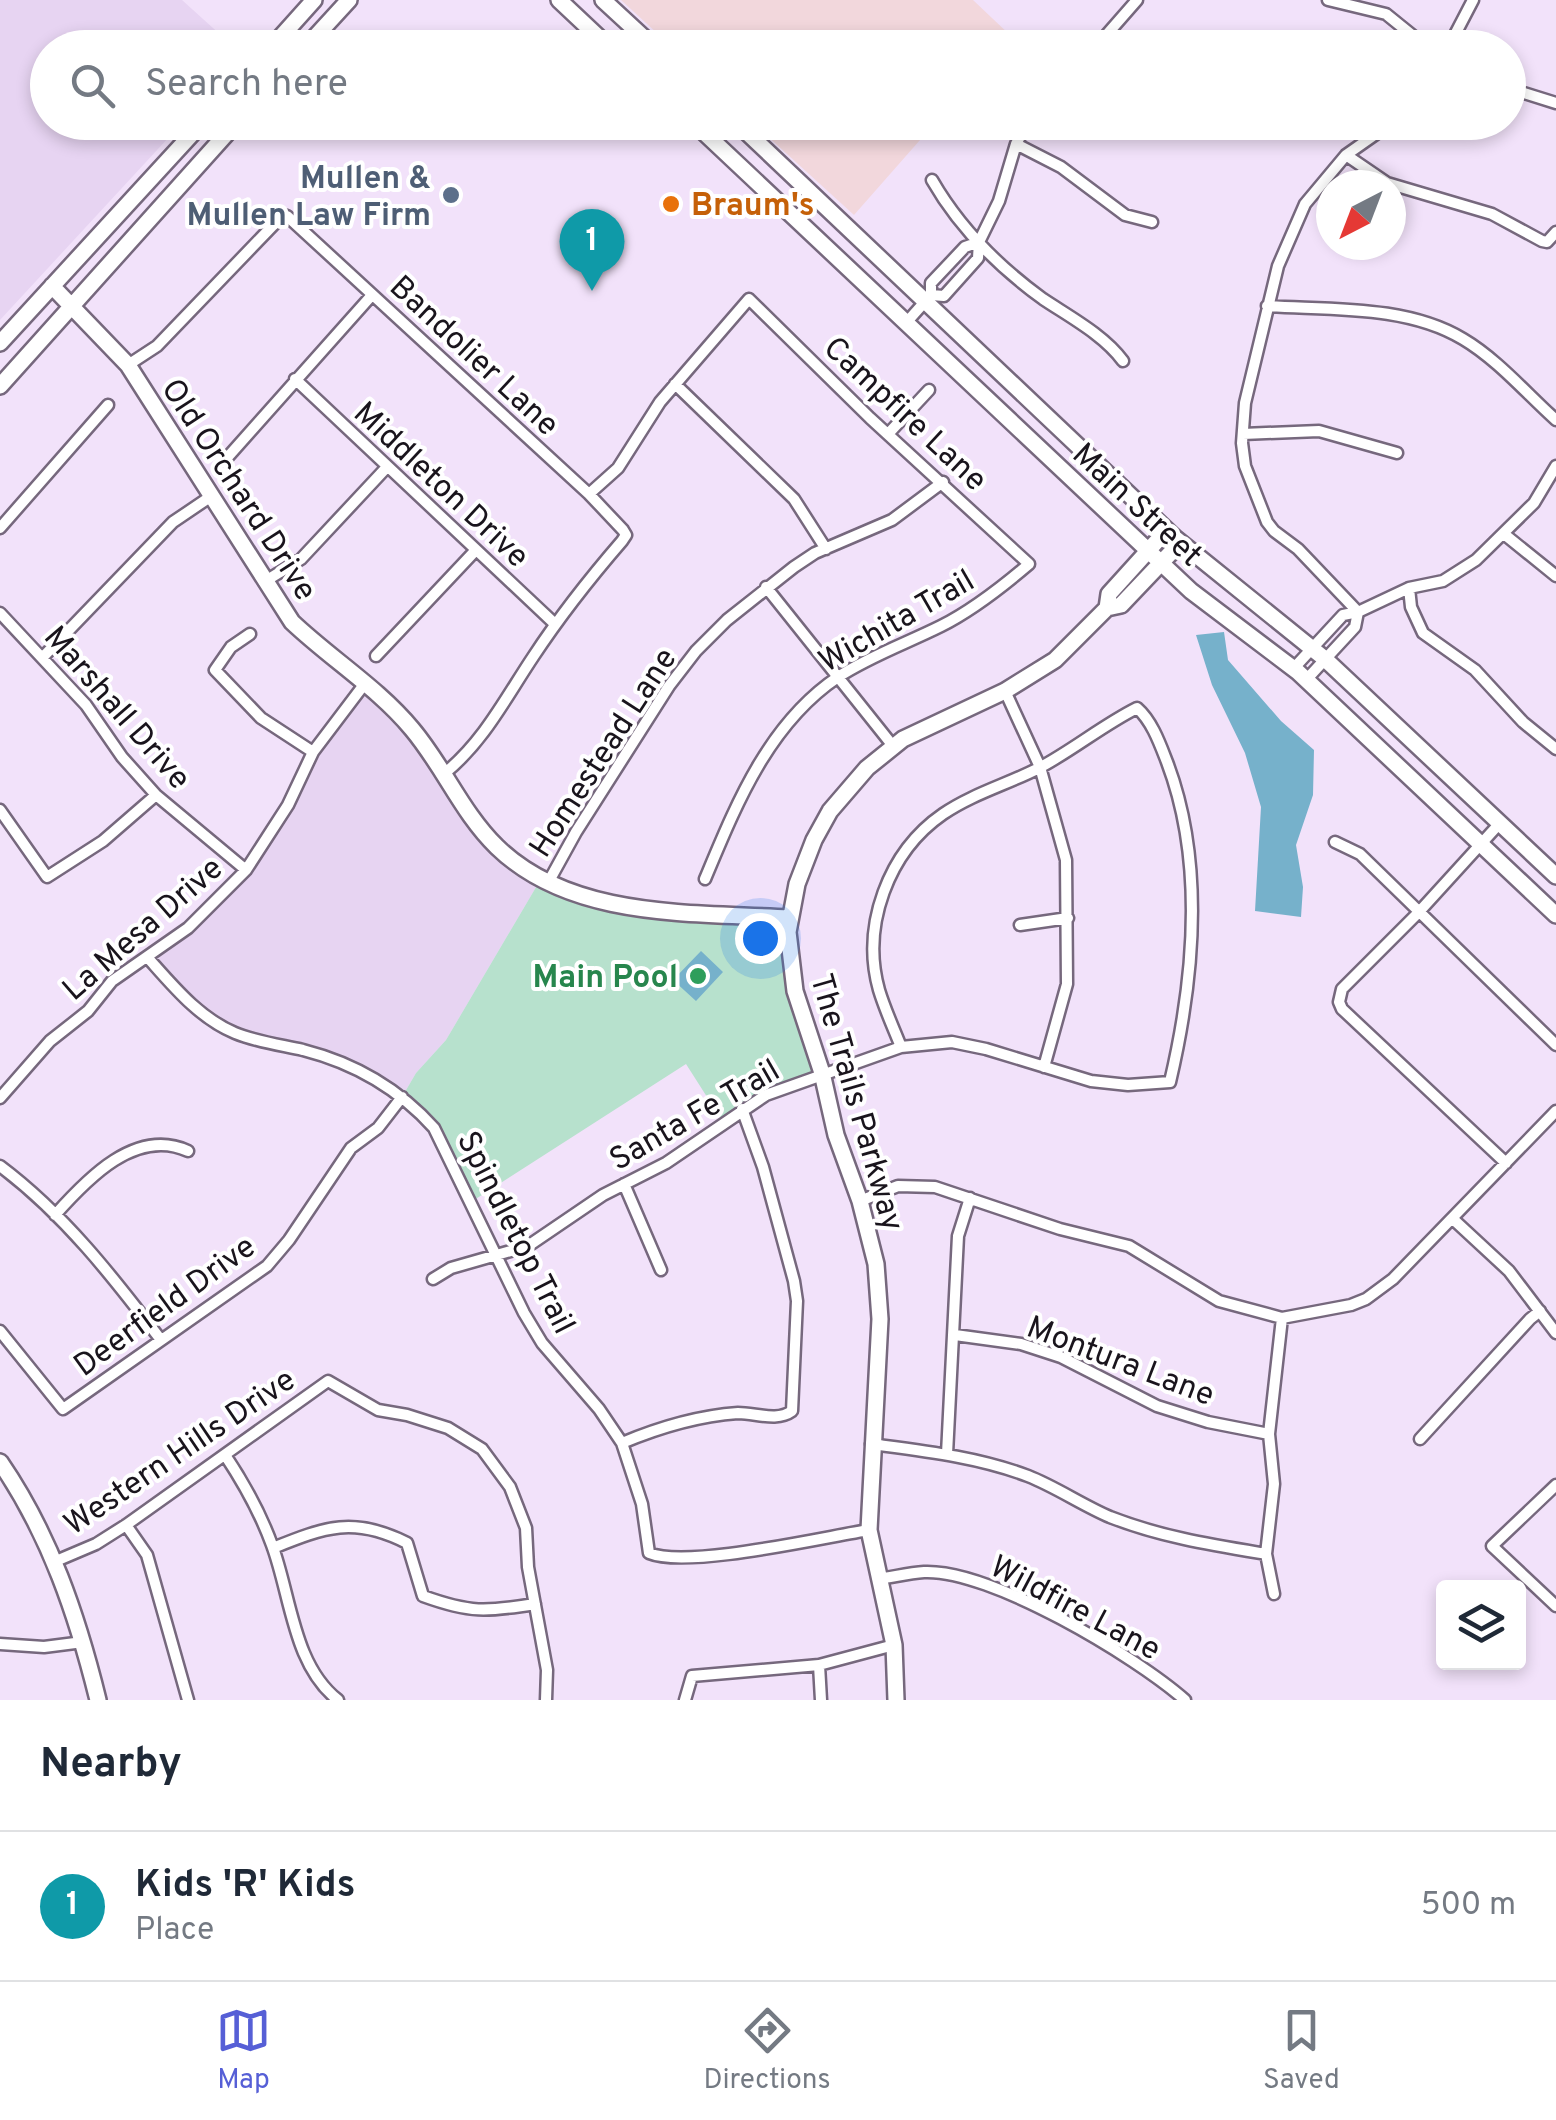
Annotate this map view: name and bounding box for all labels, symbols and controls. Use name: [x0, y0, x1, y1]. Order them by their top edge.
search box: [30, 30, 1526, 140]
icon: search: [65, 58, 120, 113]
text: Search here: [145, 61, 348, 110]
place label: Mullen & Mullen Law Firm: [187, 160, 431, 237]
north arrow: [1316, 170, 1406, 260]
marker: Mullen & Mullen Law Firm: [440, 184, 462, 206]
place label: Braum's: [691, 187, 814, 227]
marker: Braum's: [660, 193, 682, 215]
pin: 1: [560, 208, 624, 291]
street label: Bandolier Lane: [380, 268, 566, 446]
street label: Campfire Lane: [814, 329, 994, 501]
street label: Old Orchard Drive: [151, 372, 324, 609]
street label: Middleton Drive: [344, 395, 536, 578]
street label: Main Street: [1063, 436, 1209, 577]
street label: Wichita Trail: [813, 562, 982, 683]
street label: Marshall Drive: [34, 619, 198, 799]
street label: Homestead Lane: [522, 641, 687, 866]
street label: La Mesa Drive: [55, 850, 232, 1011]
your location: [735, 913, 786, 964]
place label: Main Pool: [532, 959, 678, 999]
marker: Main Pool: [687, 965, 709, 987]
street label: The Trails Parkway: [799, 969, 911, 1236]
street label: Santa Fe Trail: [603, 1052, 788, 1181]
street label: Spindletop Trail: [446, 1125, 583, 1341]
street label: Deerfield Drive: [67, 1228, 265, 1387]
street label: Montura Lane: [1021, 1309, 1219, 1417]
street label: Western Hills Drive: [57, 1361, 304, 1546]
street label: Wildfire Lane: [982, 1548, 1167, 1671]
map controls: [1436, 1580, 1526, 1670]
button: layers: [1436, 1580, 1526, 1670]
text: Nearby: [40, 1739, 182, 1792]
text: Kids 'R' Kids: [135, 1862, 355, 1911]
text: 1: [66, 1886, 79, 1926]
text: 500 m: [1421, 1886, 1516, 1926]
text: Place: [135, 1911, 214, 1951]
tab: Map: [216, 2003, 271, 2099]
tab: Directions: [703, 2003, 831, 2099]
tab: Saved: [1263, 2003, 1340, 2099]

